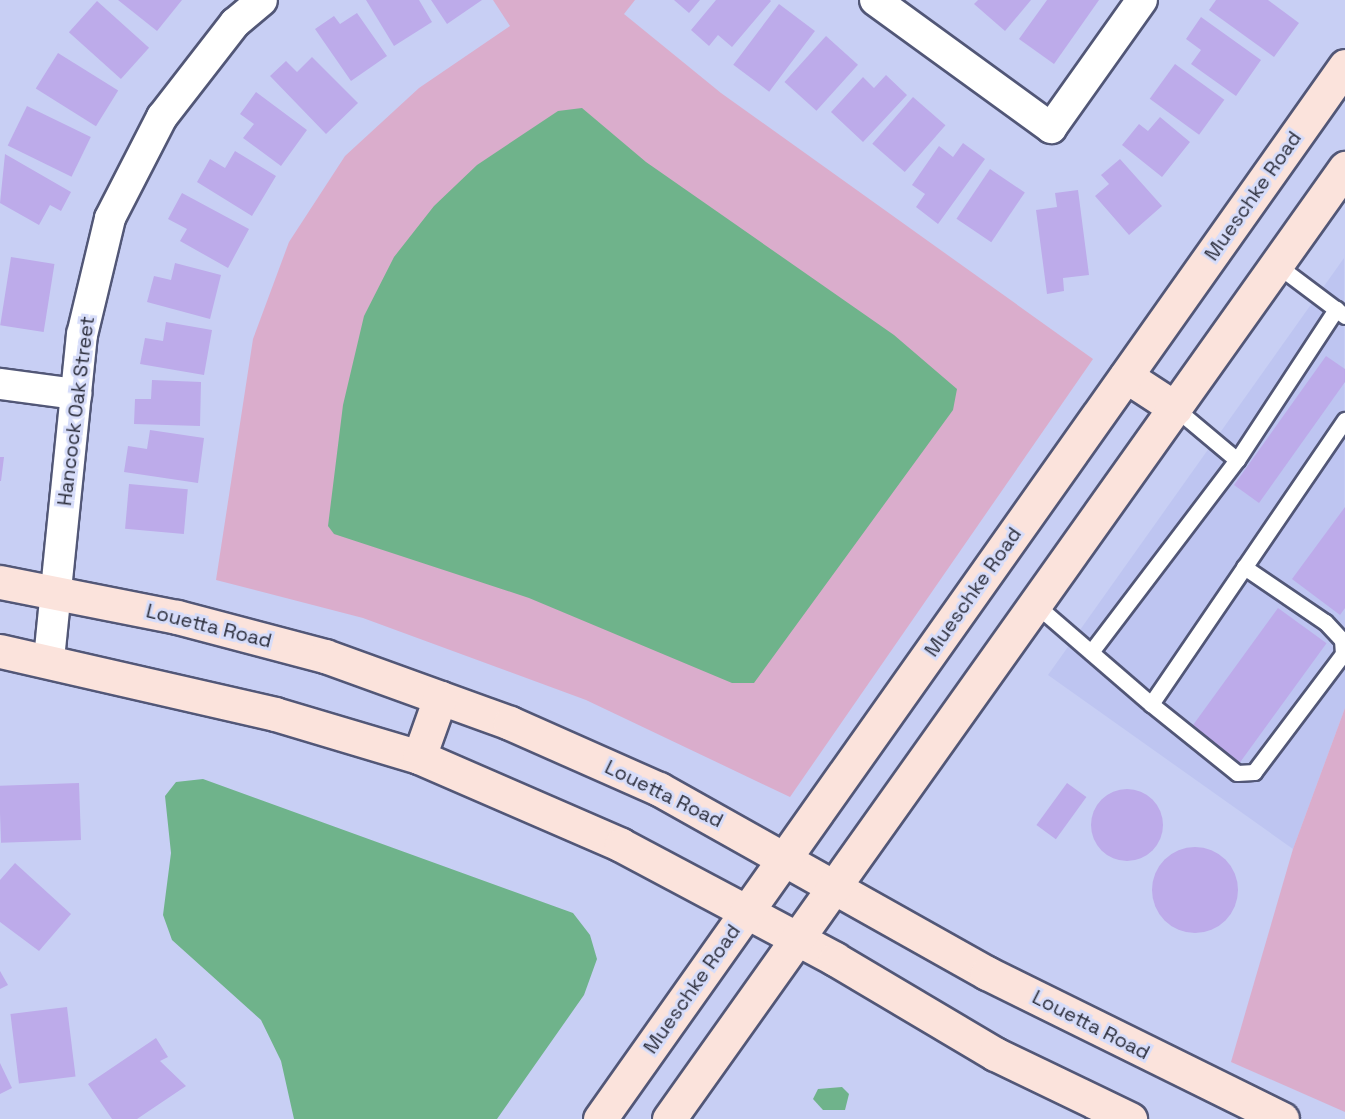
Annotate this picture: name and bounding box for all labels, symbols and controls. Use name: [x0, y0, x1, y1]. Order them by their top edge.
street label: Mueschke Road: [1199, 127, 1307, 265]
street label: Hancock Oak Street: [52, 315, 100, 507]
street label: Mueschke Road: [919, 523, 1027, 661]
street label: Louetta Road: [144, 599, 274, 653]
street label: Louetta Road: [601, 755, 727, 833]
street label: Mueschke Road: [638, 920, 746, 1058]
street label: Louetta Road: [1028, 985, 1154, 1065]

